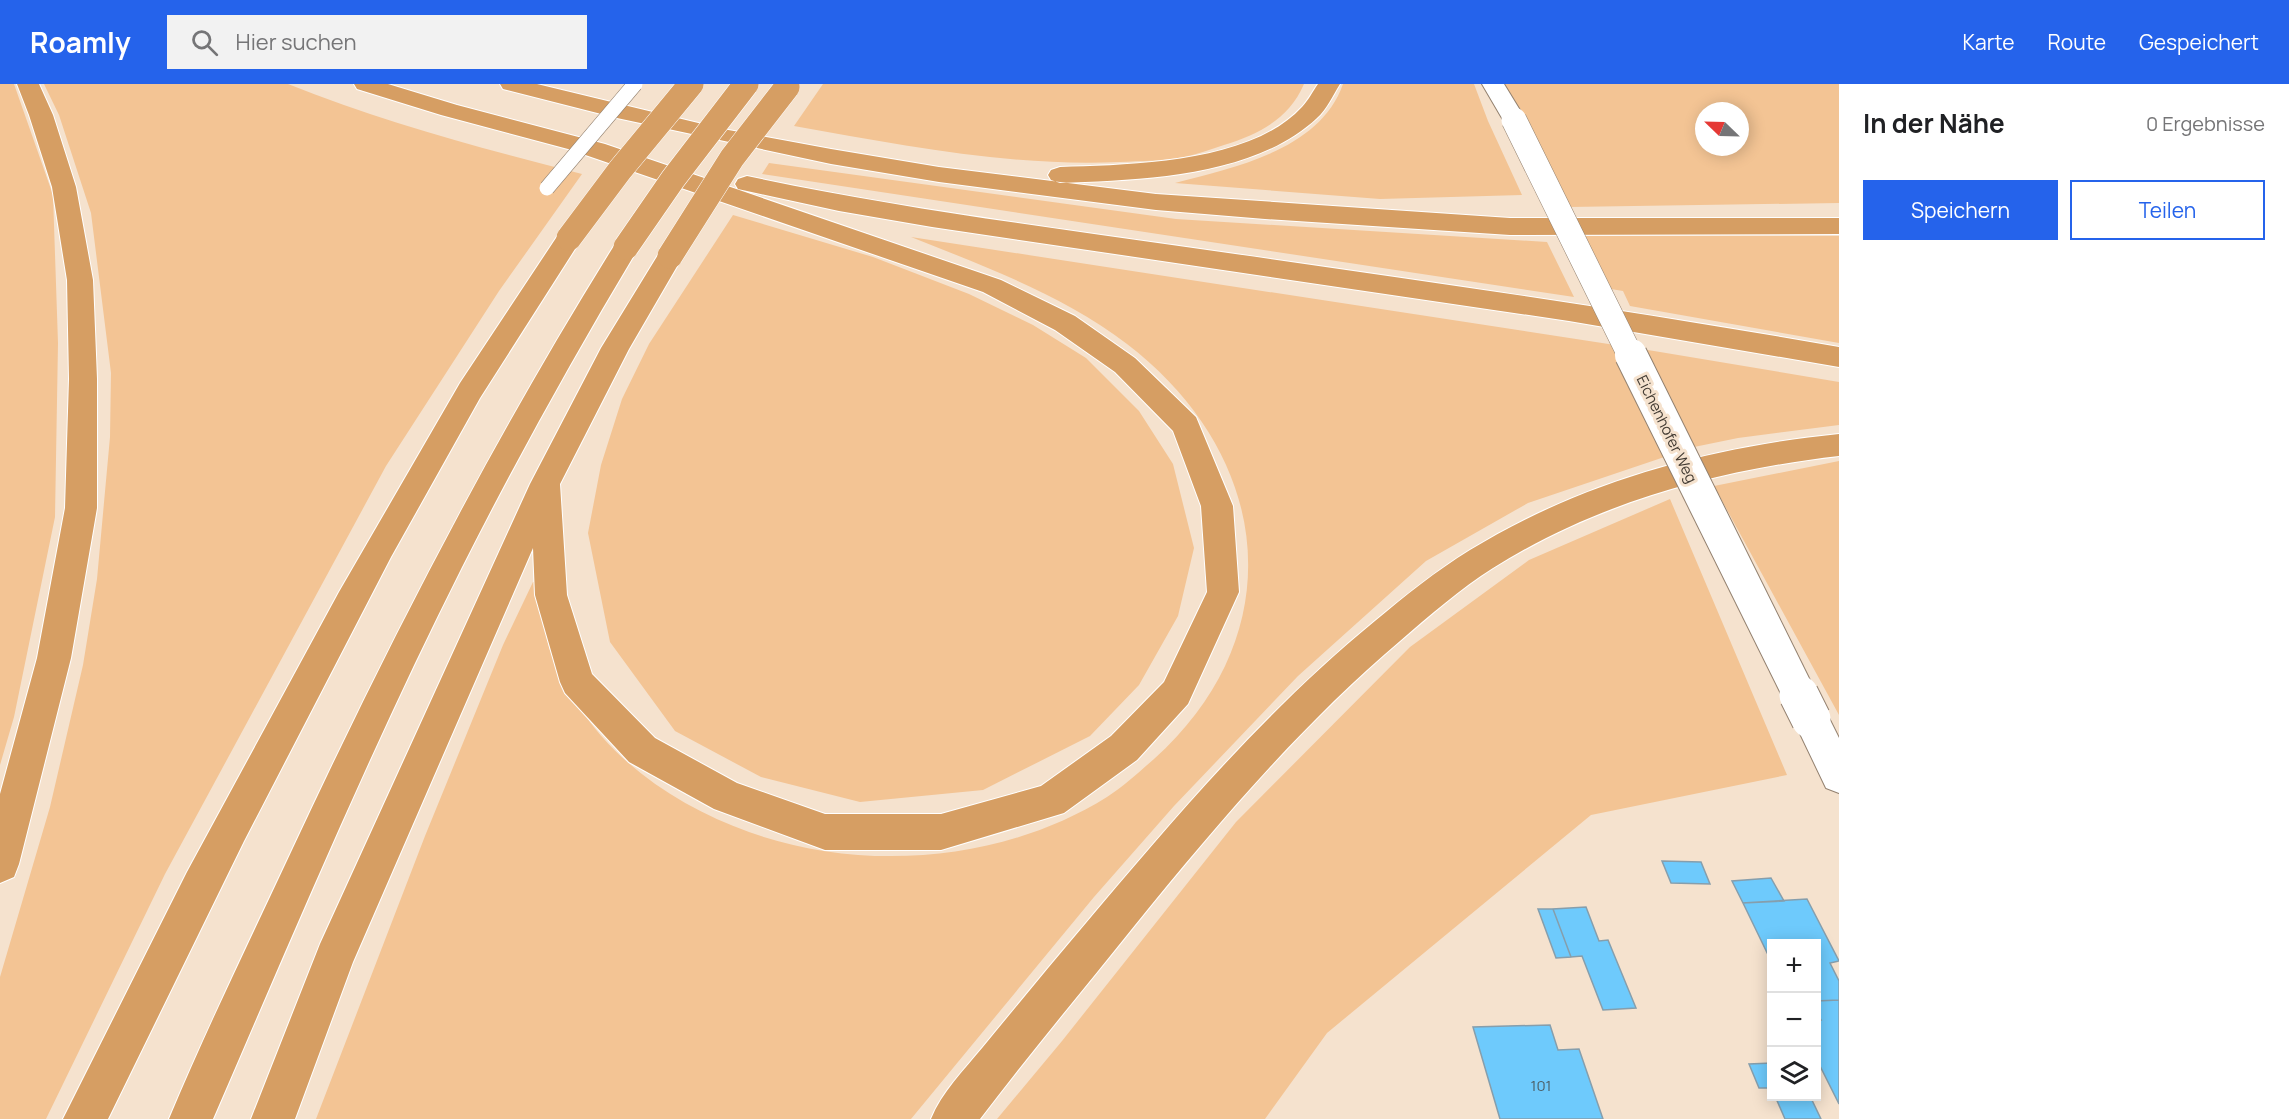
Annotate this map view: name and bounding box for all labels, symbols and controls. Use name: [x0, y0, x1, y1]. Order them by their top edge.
search box: [167, 15, 587, 69]
text: Roamly: [30, 23, 131, 61]
icon: search: [188, 26, 221, 59]
text: Hier suchen: [236, 27, 356, 57]
text: Karte: [1963, 28, 2015, 56]
text: Route: [2048, 28, 2106, 56]
text: Gespeichert: [2139, 28, 2259, 56]
north arrow: [1695, 102, 1749, 156]
text: In der Nähe: [1863, 105, 2005, 141]
text: 0 Ergebnisse: [2146, 110, 2265, 137]
button: Speichern: [1863, 180, 2058, 240]
button: Teilen: [2070, 180, 2265, 240]
street label: Eichenhofer Weg: [1632, 372, 1702, 486]
map controls: [1767, 939, 1821, 1101]
button: +: [1767, 939, 1821, 993]
button: −: [1767, 993, 1821, 1047]
button: layers: [1767, 1047, 1821, 1101]
house number: 101: [1531, 1075, 1551, 1096]

